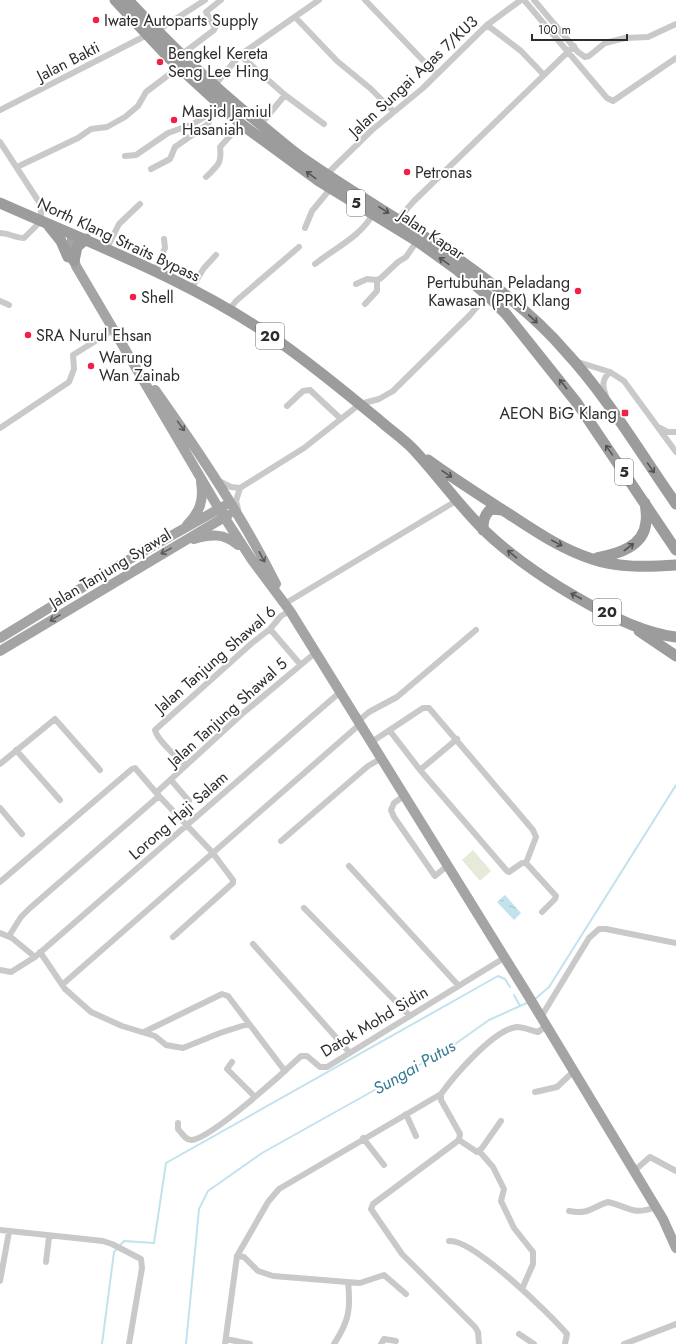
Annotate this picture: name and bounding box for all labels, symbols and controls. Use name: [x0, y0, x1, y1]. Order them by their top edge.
place label: Iwate Autoparts Supply: [104, 9, 259, 32]
street label: Jalan Sungai Agas 7/KU3: [342, 10, 483, 144]
marker: Iwate Autoparts Supply: [91, 15, 101, 25]
scale bar: [532, 16, 627, 42]
text: 100 m: [538, 21, 571, 39]
street label: Jalan Bakti: [31, 36, 104, 88]
place label: Bengkel Kereta Seng Lee Hing: [168, 42, 269, 83]
marker: Bengkel Kereta Seng Lee Hing: [155, 57, 165, 67]
place label: Masjid Jamiul Hasaniah: [182, 100, 271, 141]
marker: Masjid Jamiul Hasaniah: [169, 115, 179, 125]
place label: Petronas: [415, 161, 472, 184]
marker: Petronas: [402, 167, 412, 177]
one-way arrow: [306, 171, 317, 179]
road number: 5: [347, 190, 365, 216]
street label: North Klang Straits Bypass: [34, 192, 204, 287]
street label: Jalan Kapar: [392, 203, 470, 265]
one-way arrow: [378, 207, 390, 215]
one-way arrow: [439, 257, 450, 265]
place label: Pertubuhan Peladang Kawasan (PPK) Klang: [427, 271, 570, 312]
place label: Shell: [141, 286, 174, 309]
marker: Pertubuhan Peladang Kawasan (PPK) Klang: [573, 286, 583, 296]
marker: Shell: [128, 292, 138, 302]
one-way arrow: [528, 315, 538, 324]
road number: 20: [256, 323, 284, 349]
place label: SRA Nurul Ehsan: [36, 324, 152, 347]
marker: SRA Nurul Ehsan: [23, 330, 33, 340]
place label: Warung Wan Zainab: [99, 346, 180, 387]
marker: Warung Wan Zainab: [86, 361, 96, 371]
one-way arrow: [558, 379, 567, 390]
place label: AEON BiG Klang: [500, 402, 617, 425]
marker: AEON BiG Klang: [620, 408, 630, 418]
one-way arrow: [177, 421, 185, 432]
one-way arrow: [605, 445, 613, 456]
road number: 5: [615, 459, 633, 485]
one-way arrow: [647, 463, 655, 474]
one-way arrow: [442, 470, 453, 478]
street label: Jalan Tanjung Syawal: [43, 523, 176, 615]
one-way arrow: [550, 540, 562, 548]
one-way arrow: [623, 543, 634, 551]
one-way arrow: [160, 548, 172, 556]
one-way arrow: [506, 550, 517, 559]
one-way arrow: [258, 551, 266, 563]
one-way arrow: [570, 592, 582, 599]
road number: 20: [593, 599, 621, 625]
street label: Jalan Tanjung Shawal 6: [148, 600, 281, 720]
one-way arrow: [49, 615, 61, 623]
street label: Jalan Tanjung Shawal 5: [161, 652, 292, 774]
street label: Lorong Haji Salam: [124, 766, 233, 865]
street label: Datok Mohd Sidin: [316, 980, 432, 1063]
water label: Sungai Putus: [369, 1034, 460, 1100]

